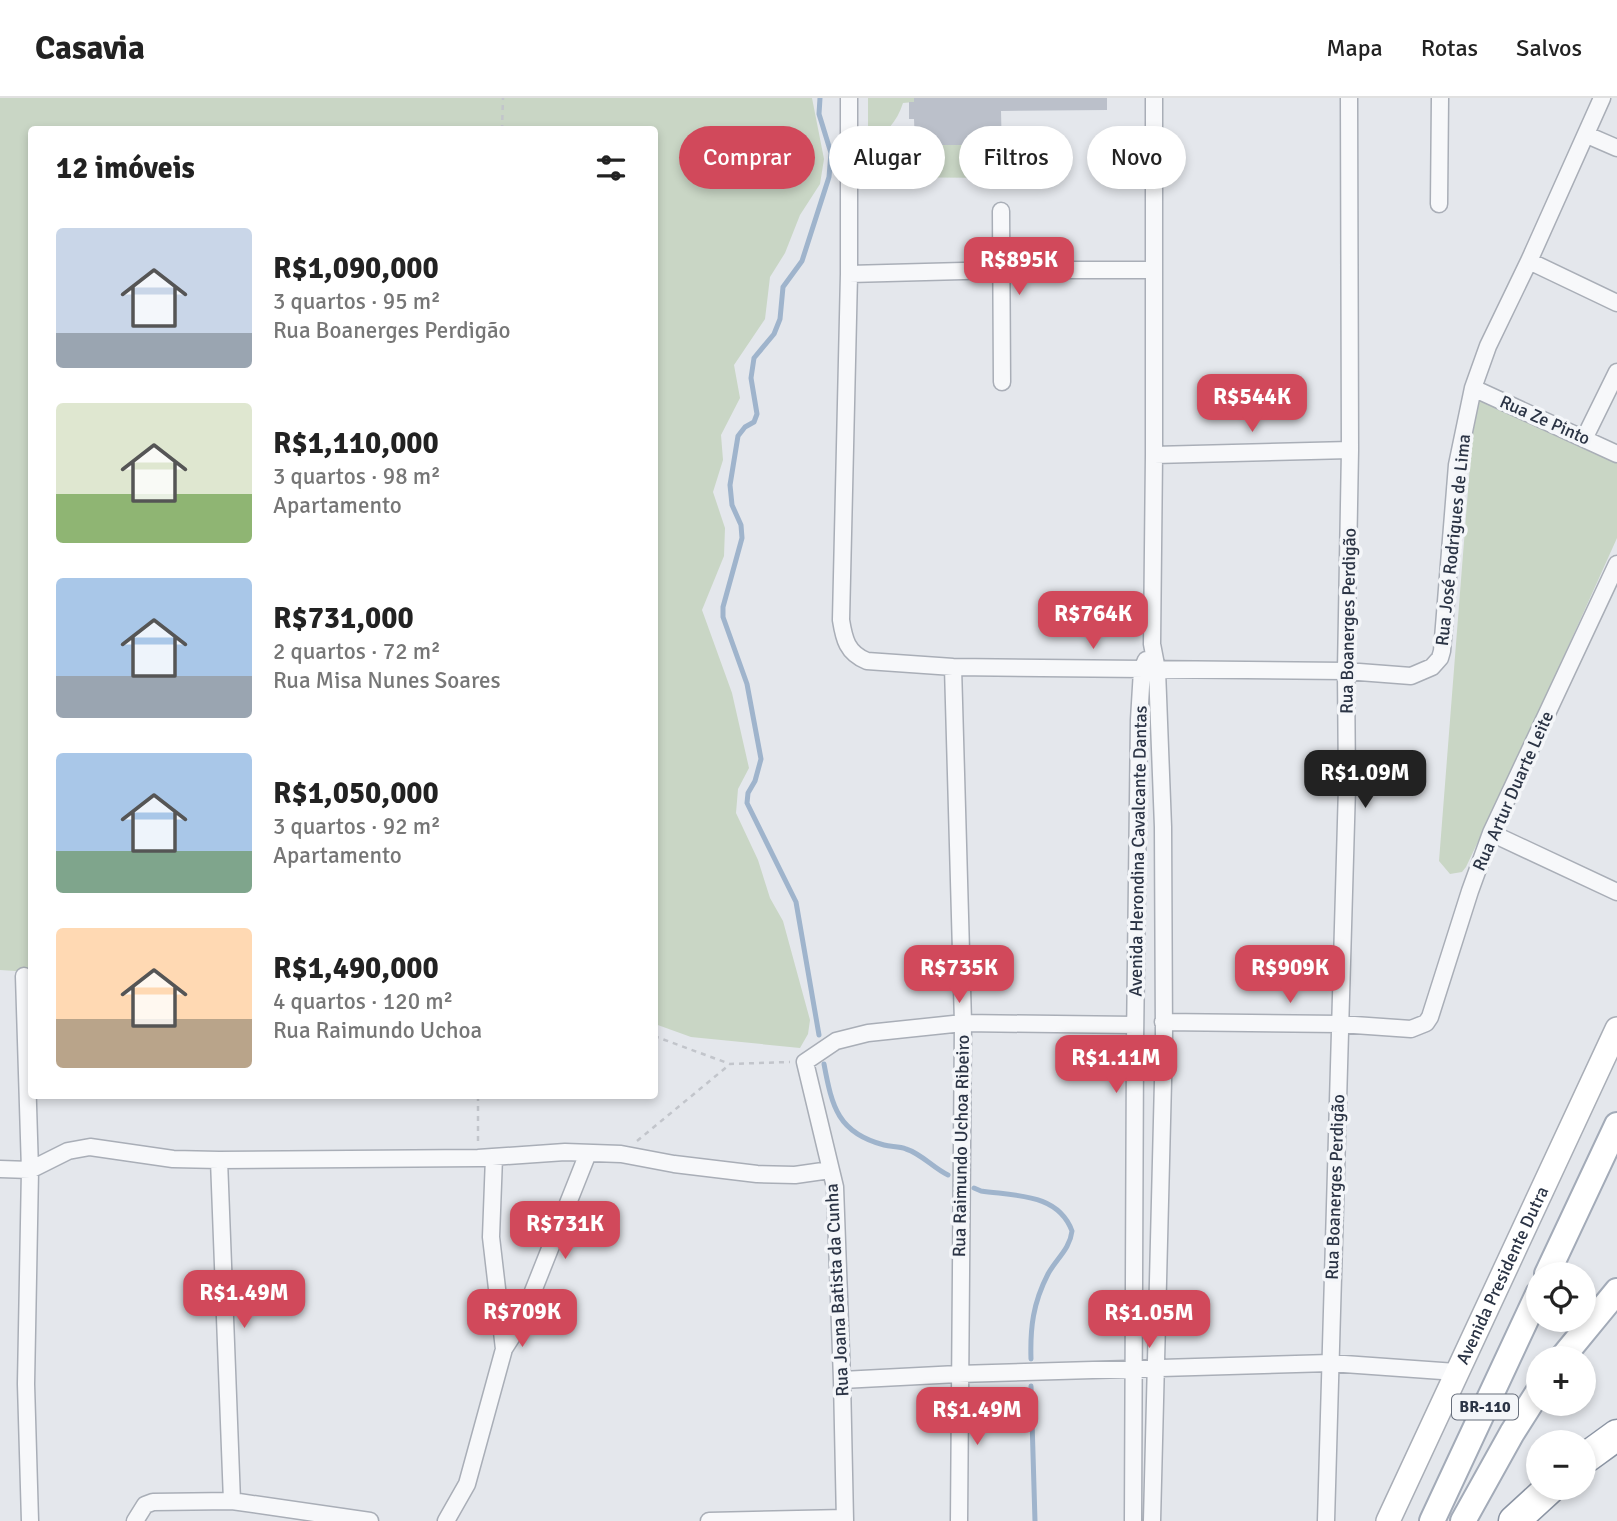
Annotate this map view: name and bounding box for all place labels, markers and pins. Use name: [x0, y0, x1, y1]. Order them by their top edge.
pin: R$895K: [962, 238, 1076, 297]
pin: R$544K: [1195, 374, 1309, 434]
pin: R$764K: [1036, 592, 1150, 651]
pin: R$1.09M: [1300, 750, 1430, 810]
pin: R$735K: [902, 946, 1016, 1005]
pin: R$909K: [1233, 946, 1347, 1005]
pin: R$1.11M: [1051, 1035, 1181, 1095]
pin: R$731K: [508, 1202, 622, 1261]
pin: R$1.49M: [179, 1270, 309, 1330]
pin: R$709K: [465, 1290, 579, 1349]
pin: R$1.05M: [1084, 1290, 1214, 1350]
pin: R$1.49M: [912, 1388, 1042, 1447]

